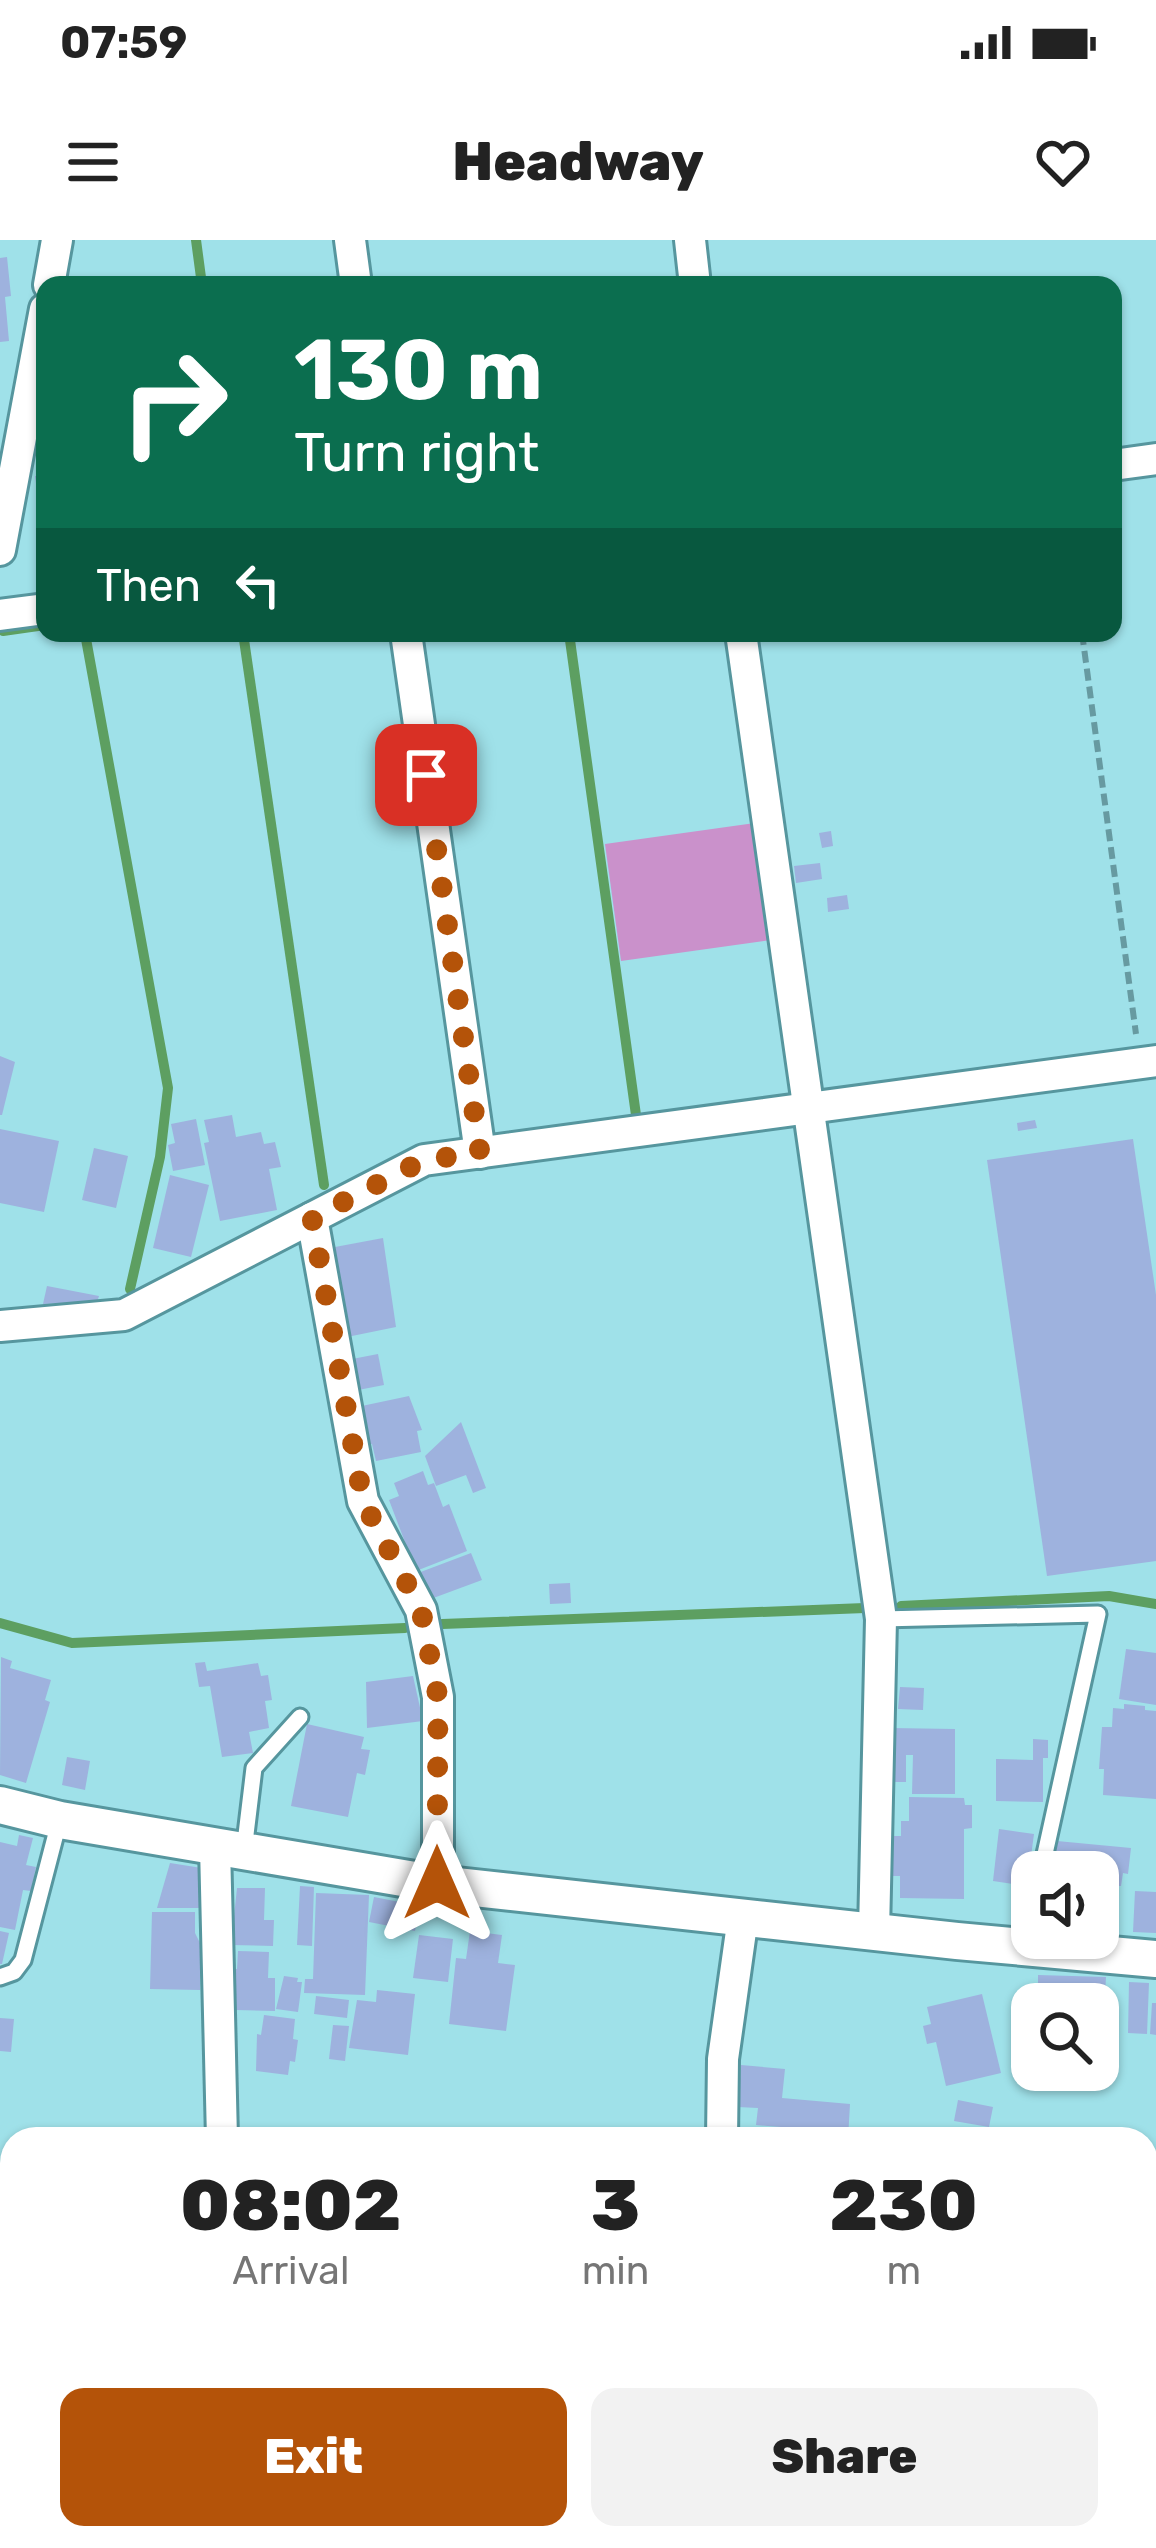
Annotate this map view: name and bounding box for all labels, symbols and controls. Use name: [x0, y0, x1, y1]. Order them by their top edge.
text: 07:59: [60, 16, 187, 69]
icon: menu: [60, 129, 126, 195]
icon: heart: [1030, 129, 1096, 195]
text: Headway: [452, 130, 704, 194]
text: 130 m: [294, 320, 543, 420]
icon: right: [96, 324, 252, 480]
text: Turn right: [294, 421, 539, 485]
icon: left: [225, 552, 291, 618]
text: Then: [96, 559, 201, 612]
pin: [375, 724, 477, 826]
icon: arrive: [393, 742, 459, 808]
position arrow: [374, 1820, 500, 1946]
map controls: [1011, 1851, 1119, 2091]
button: sound: [1011, 1851, 1119, 1959]
button: search: [1011, 1983, 1119, 2091]
text: 08:02: [180, 2163, 402, 2248]
text: 3: [591, 2163, 640, 2248]
text: 230: [830, 2163, 978, 2248]
text: Arrival: [232, 2248, 349, 2294]
text: min: [582, 2248, 649, 2294]
text: m: [886, 2248, 921, 2294]
button: Exit: [60, 2388, 567, 2526]
button: Share: [591, 2388, 1098, 2526]

